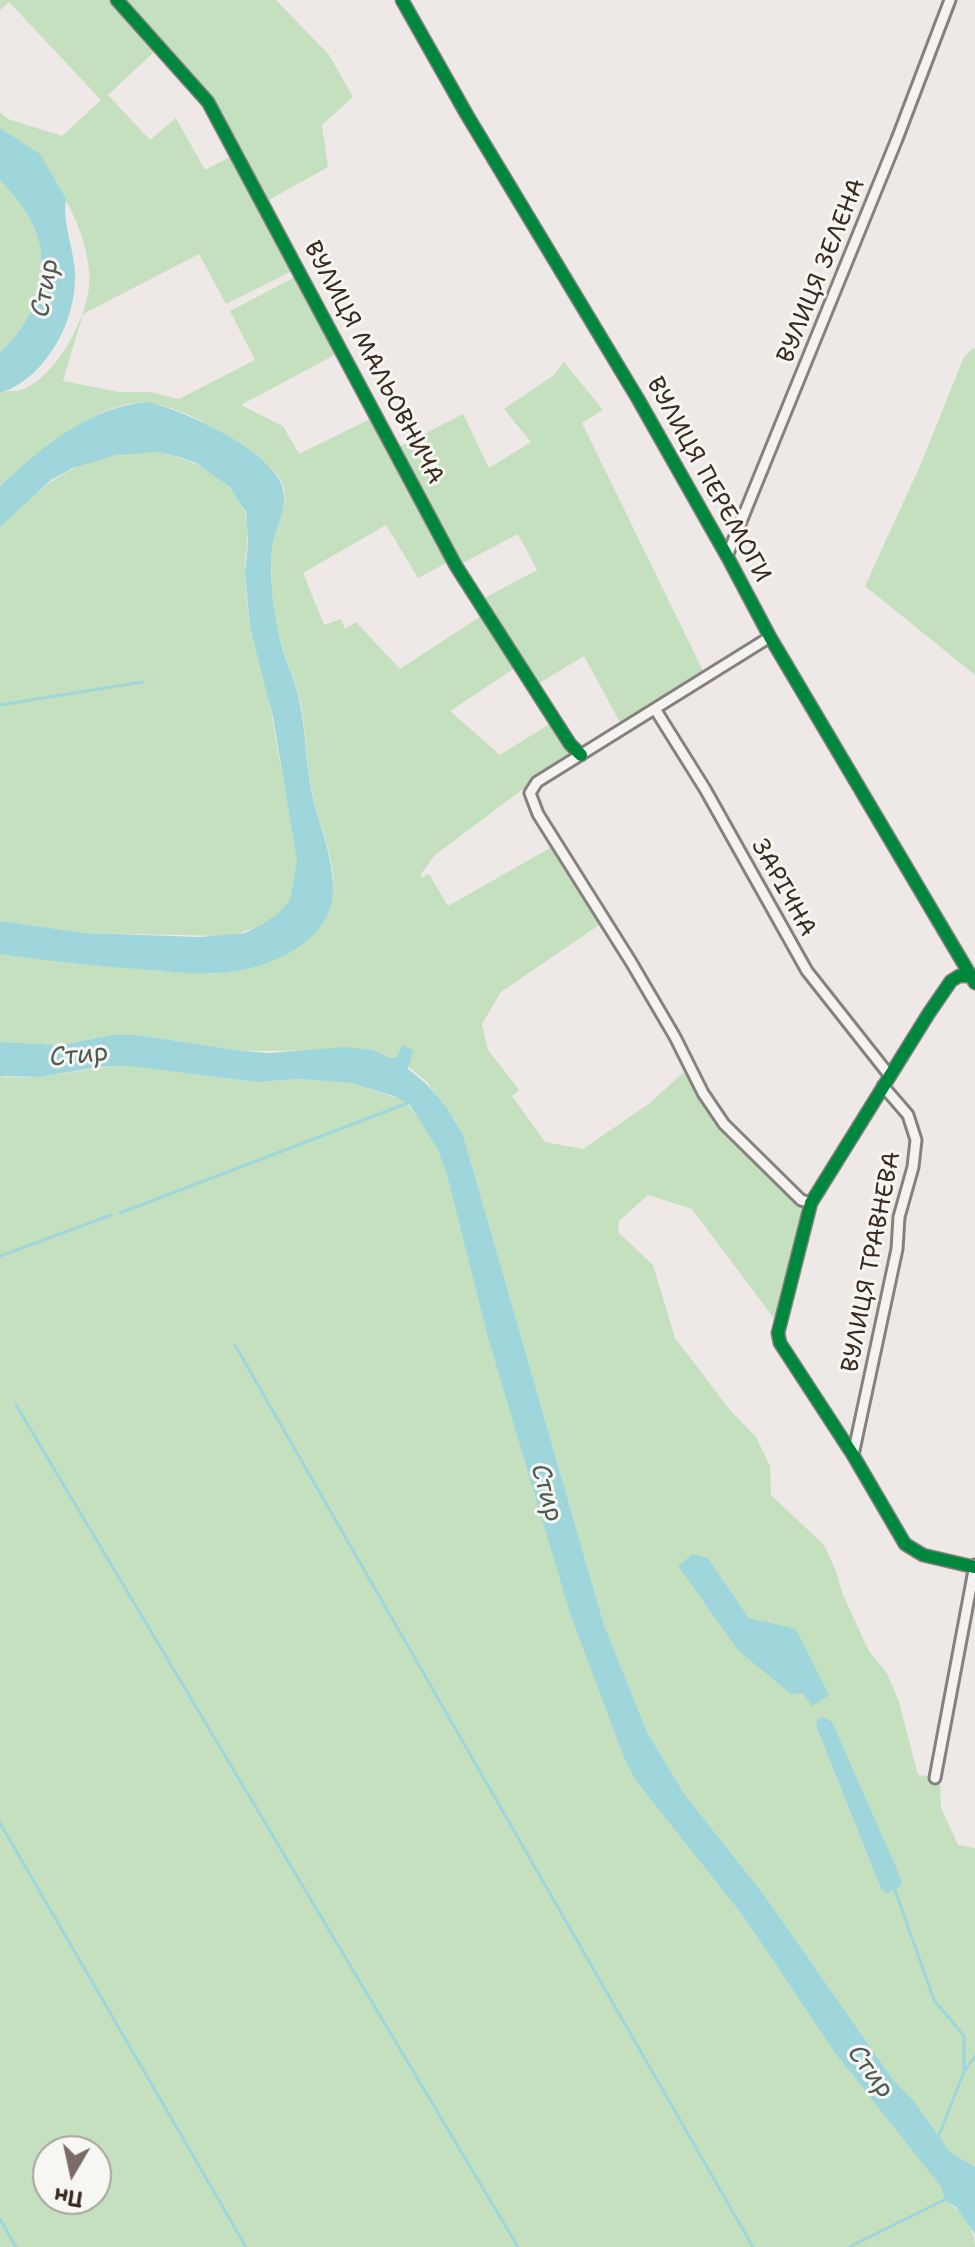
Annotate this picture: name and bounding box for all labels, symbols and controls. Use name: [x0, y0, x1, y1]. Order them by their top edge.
street label: ВУЛИЦЯ ЗЕЛЕНА: [772, 175, 872, 367]
street label: ВУЛИЦЯ МАЛЬОВНИЧА: [297, 237, 449, 489]
water label: Стир: [26, 256, 66, 320]
street label: ВУЛИЦЯ ПЕРЕМОГИ: [640, 372, 776, 588]
street label: ЗАРІЧНА: [744, 834, 822, 942]
water label: Стир: [48, 1037, 110, 1075]
street label: ВУЛИЦЯ ТРАВНЕВА: [836, 1149, 908, 1375]
water label: Стир: [523, 1460, 569, 1526]
water label: Стир: [840, 2039, 900, 2105]
north arrow: [32, 2135, 112, 2215]
text: Пн: [52, 2181, 85, 2214]

